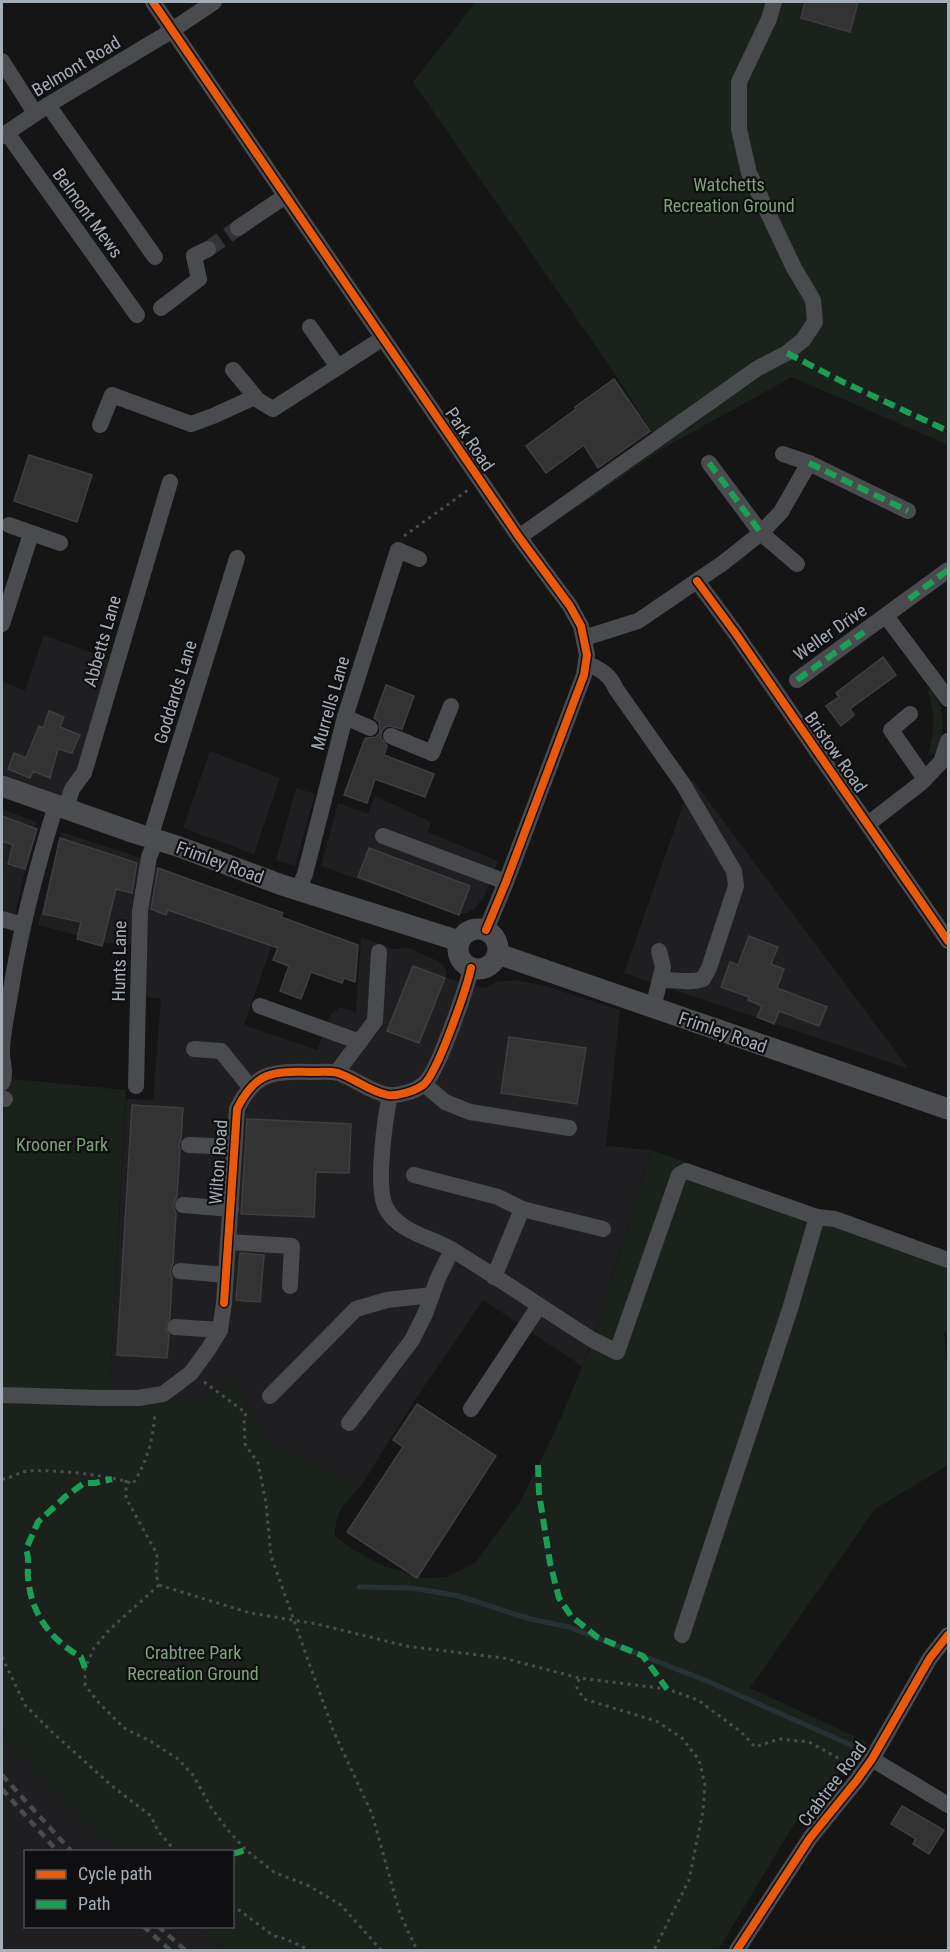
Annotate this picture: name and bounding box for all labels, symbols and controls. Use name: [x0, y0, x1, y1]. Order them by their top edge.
street label: Belmont Road: [28, 31, 124, 101]
street label: Belmont Mews: [49, 164, 127, 262]
park label: Watchetts Recreation Ground: [663, 174, 795, 216]
street label: Park Road: [441, 403, 499, 475]
street label: Abbetts Lane: [79, 593, 125, 689]
street label: Weller Drive: [790, 599, 870, 665]
street label: Goddards Lane: [149, 638, 201, 746]
street label: Murrells Lane: [307, 654, 353, 752]
street label: Bristow Road: [800, 708, 872, 796]
street label: Frimley Road: [173, 836, 267, 888]
street label: Hunts Lane: [108, 921, 130, 1001]
street label: Frimley Road: [676, 1007, 770, 1057]
street label: Wilton Road: [205, 1119, 231, 1205]
park label: Krooner Park: [16, 1134, 108, 1155]
park label: Crabtree Park Recreation Ground: [127, 1642, 259, 1684]
street label: Crabtree Road: [793, 1737, 871, 1831]
legend: [24, 1850, 234, 1928]
text: Cycle path: [78, 1863, 152, 1884]
text: Path: [78, 1893, 111, 1914]

